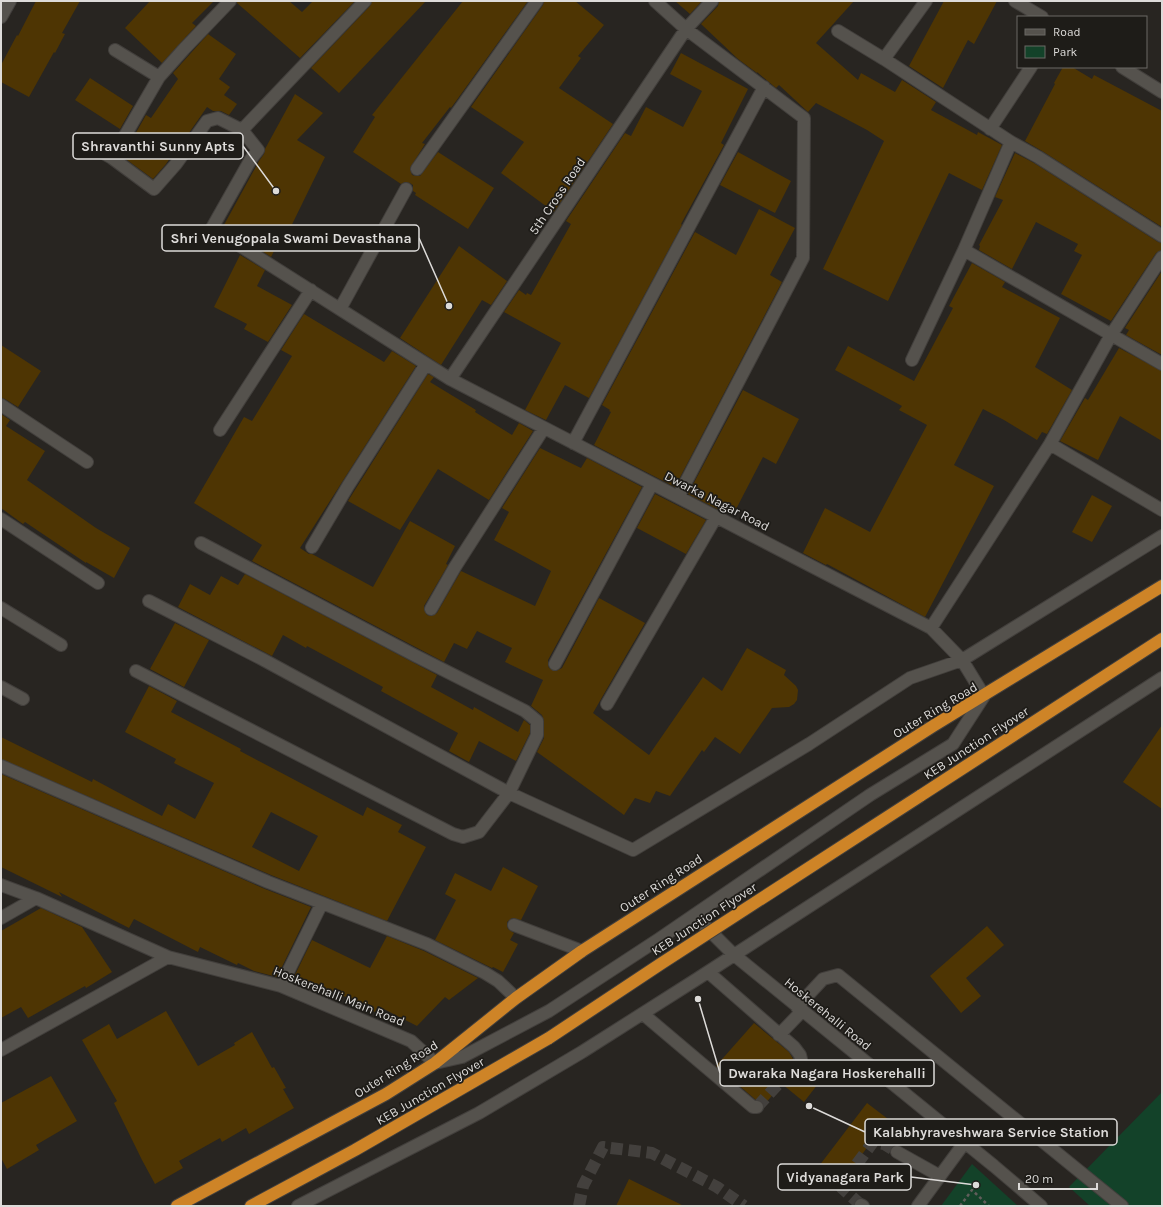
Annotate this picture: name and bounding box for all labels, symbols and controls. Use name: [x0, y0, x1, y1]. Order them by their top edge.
legend: [1017, 16, 1147, 68]
text: Road: [1053, 25, 1081, 39]
text: Park: [1053, 45, 1078, 59]
callout: Shravanthi Sunny Apts: [73, 133, 243, 159]
text: Shravanthi Sunny Apts: [81, 138, 235, 155]
street label: 5th Cross Road: [526, 155, 588, 237]
callout: Shri Venugopala Swami Devasthana: [162, 225, 419, 251]
text: Shri Venugopala Swami Devasthana: [170, 230, 412, 247]
street label: Dwarka Nagar Road: [662, 468, 772, 534]
street label: Outer Ring Road: [890, 679, 980, 741]
street label: KEB Junction Flyover: [921, 703, 1032, 783]
street label: Outer Ring Road: [617, 851, 705, 915]
street label: KEB Junction Flyover: [649, 879, 760, 959]
street label: Hoskerehalli Main Road: [271, 963, 407, 1029]
street label: Hoskerehalli Road: [782, 974, 874, 1054]
street label: Outer Ring Road: [351, 1037, 441, 1101]
street label: KEB Junction Flyover: [373, 1054, 487, 1128]
callout: Dwaraka Nagara Hoskerehalli: [720, 1060, 934, 1086]
text: Dwaraka Nagara Hoskerehalli: [728, 1065, 926, 1082]
callout: Kalabhyraveshwara Service Station: [865, 1119, 1117, 1145]
text: Kalabhyraveshwara Service Station: [873, 1124, 1109, 1141]
callout: Vidyanagara Park: [778, 1164, 911, 1190]
scale bar: [1019, 1165, 1097, 1191]
text: Vidyanagara Park: [786, 1169, 904, 1186]
text: 20 m: [1025, 1172, 1053, 1186]

